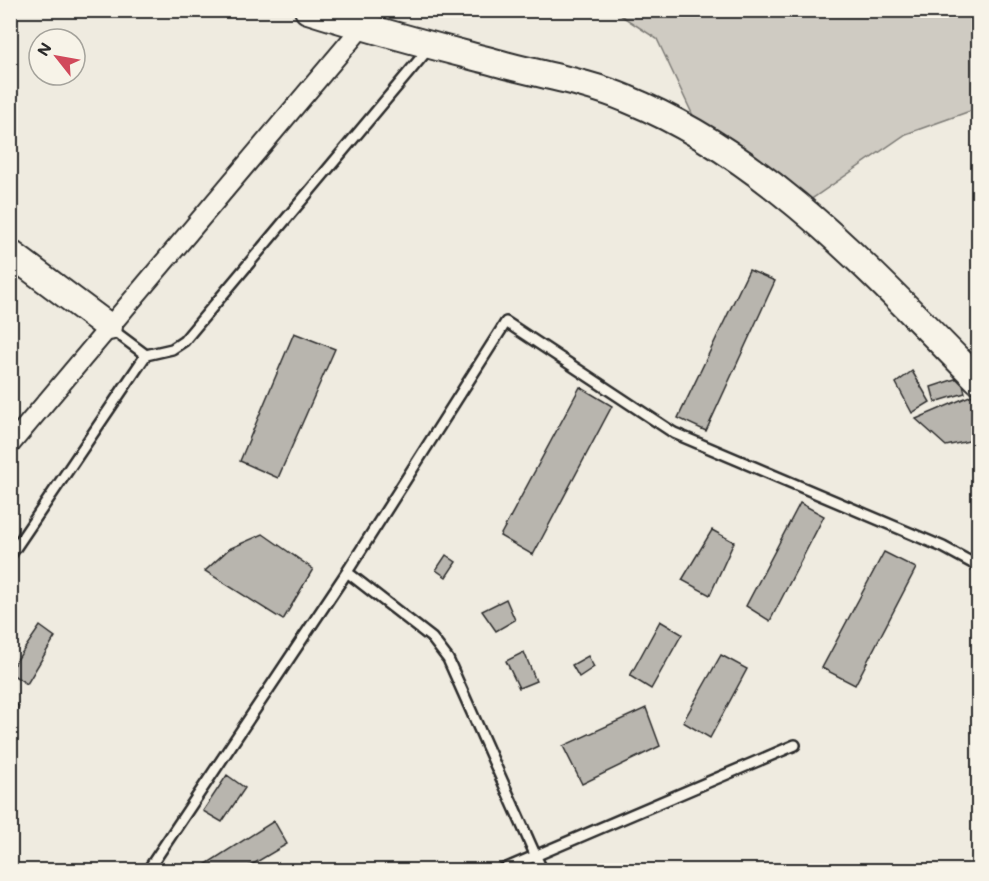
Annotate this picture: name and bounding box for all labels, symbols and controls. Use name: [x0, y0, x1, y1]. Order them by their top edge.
north arrow: [27, 27, 87, 87]
text: N: [32, 38, 56, 60]

